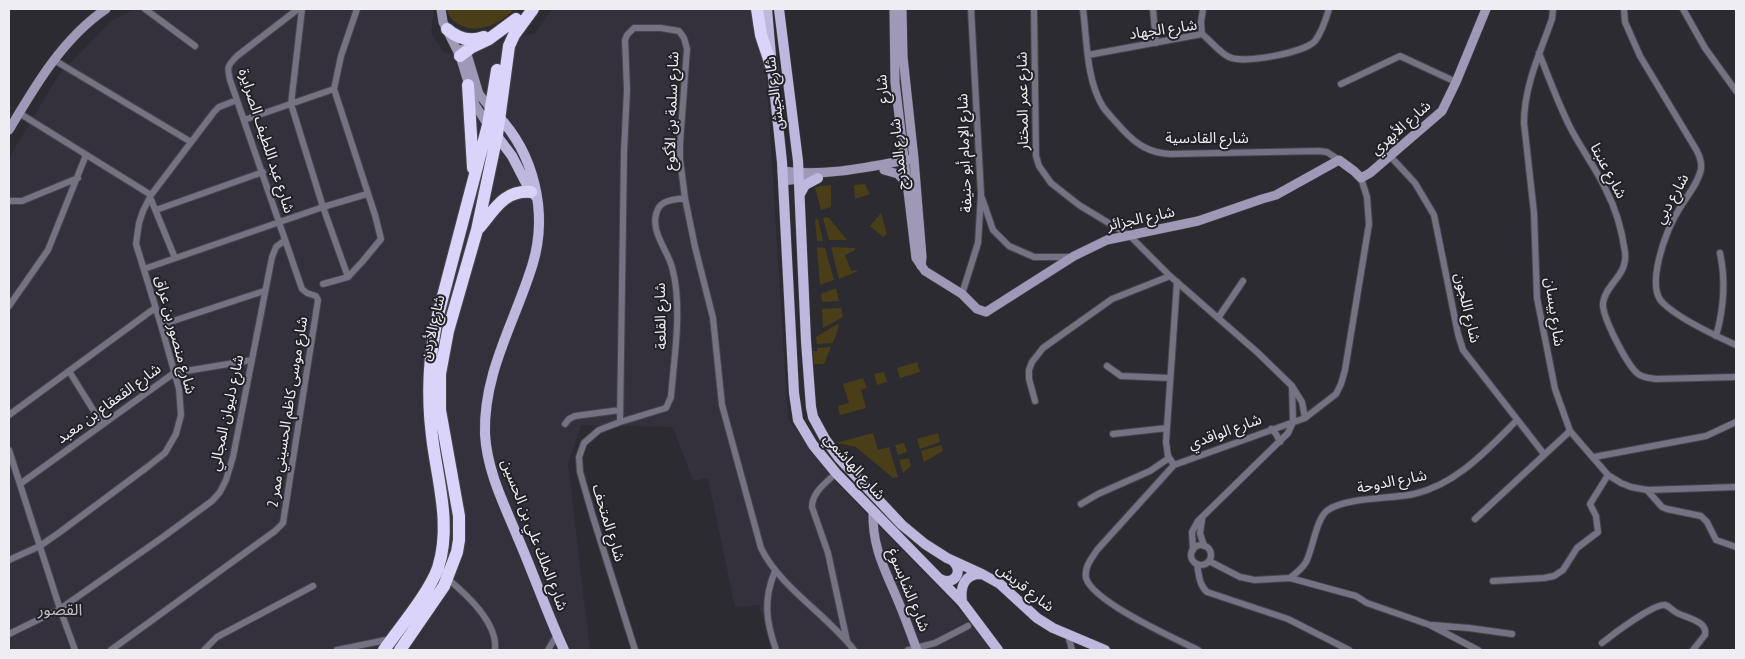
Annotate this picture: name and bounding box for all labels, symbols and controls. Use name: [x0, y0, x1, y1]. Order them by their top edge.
street label: شارع الجهاد: [1128, 16, 1198, 44]
street label: شارع سلمة بن الأكوع: [661, 51, 683, 171]
street label: شارع عمر المختار: [1013, 51, 1033, 151]
street label: شارع الجيش: [762, 55, 788, 131]
street label: شارع عبد اللطيف الصرايرة: [234, 66, 298, 216]
street label: شارع: [873, 74, 893, 104]
street label: شارع الإمام أبو حنيفة: [954, 93, 976, 213]
street label: شارع الأبهري: [1367, 97, 1435, 159]
street label: شارع المدرج: [886, 117, 912, 191]
street label: شارع القادسية: [1165, 130, 1249, 148]
street label: شارع عنبتا: [1586, 140, 1630, 202]
street label: شارع دبي: [1651, 171, 1693, 227]
street label: شارع الجزائر: [1106, 203, 1176, 235]
street label: شارع اللجون: [1450, 271, 1484, 345]
street label: شارع منصور بن عراق: [151, 274, 199, 396]
street label: شارع بيسان: [1540, 276, 1568, 348]
street label: شارع القلعة: [651, 282, 671, 350]
street label: شارع الأردن: [417, 293, 449, 363]
street label: شارع موسى كاظم الحسيني ممر 2: [264, 315, 312, 509]
street label: شارع دليوان المجالي: [206, 353, 248, 473]
street label: شارع القعقاع بن معبد: [53, 360, 165, 448]
street label: شارع الواقدي: [1186, 410, 1264, 454]
street label: شارع الهاشمي: [819, 430, 889, 504]
street label: شارع الملك علي بن الحسين: [497, 457, 571, 613]
street label: شارع الدوحة: [1356, 466, 1428, 498]
street label: شارع المتحف: [588, 482, 628, 564]
street label: شارع الشابسوغ: [883, 546, 933, 634]
street label: شارع قريش: [993, 560, 1057, 616]
district label: القصور: [38, 600, 82, 620]

